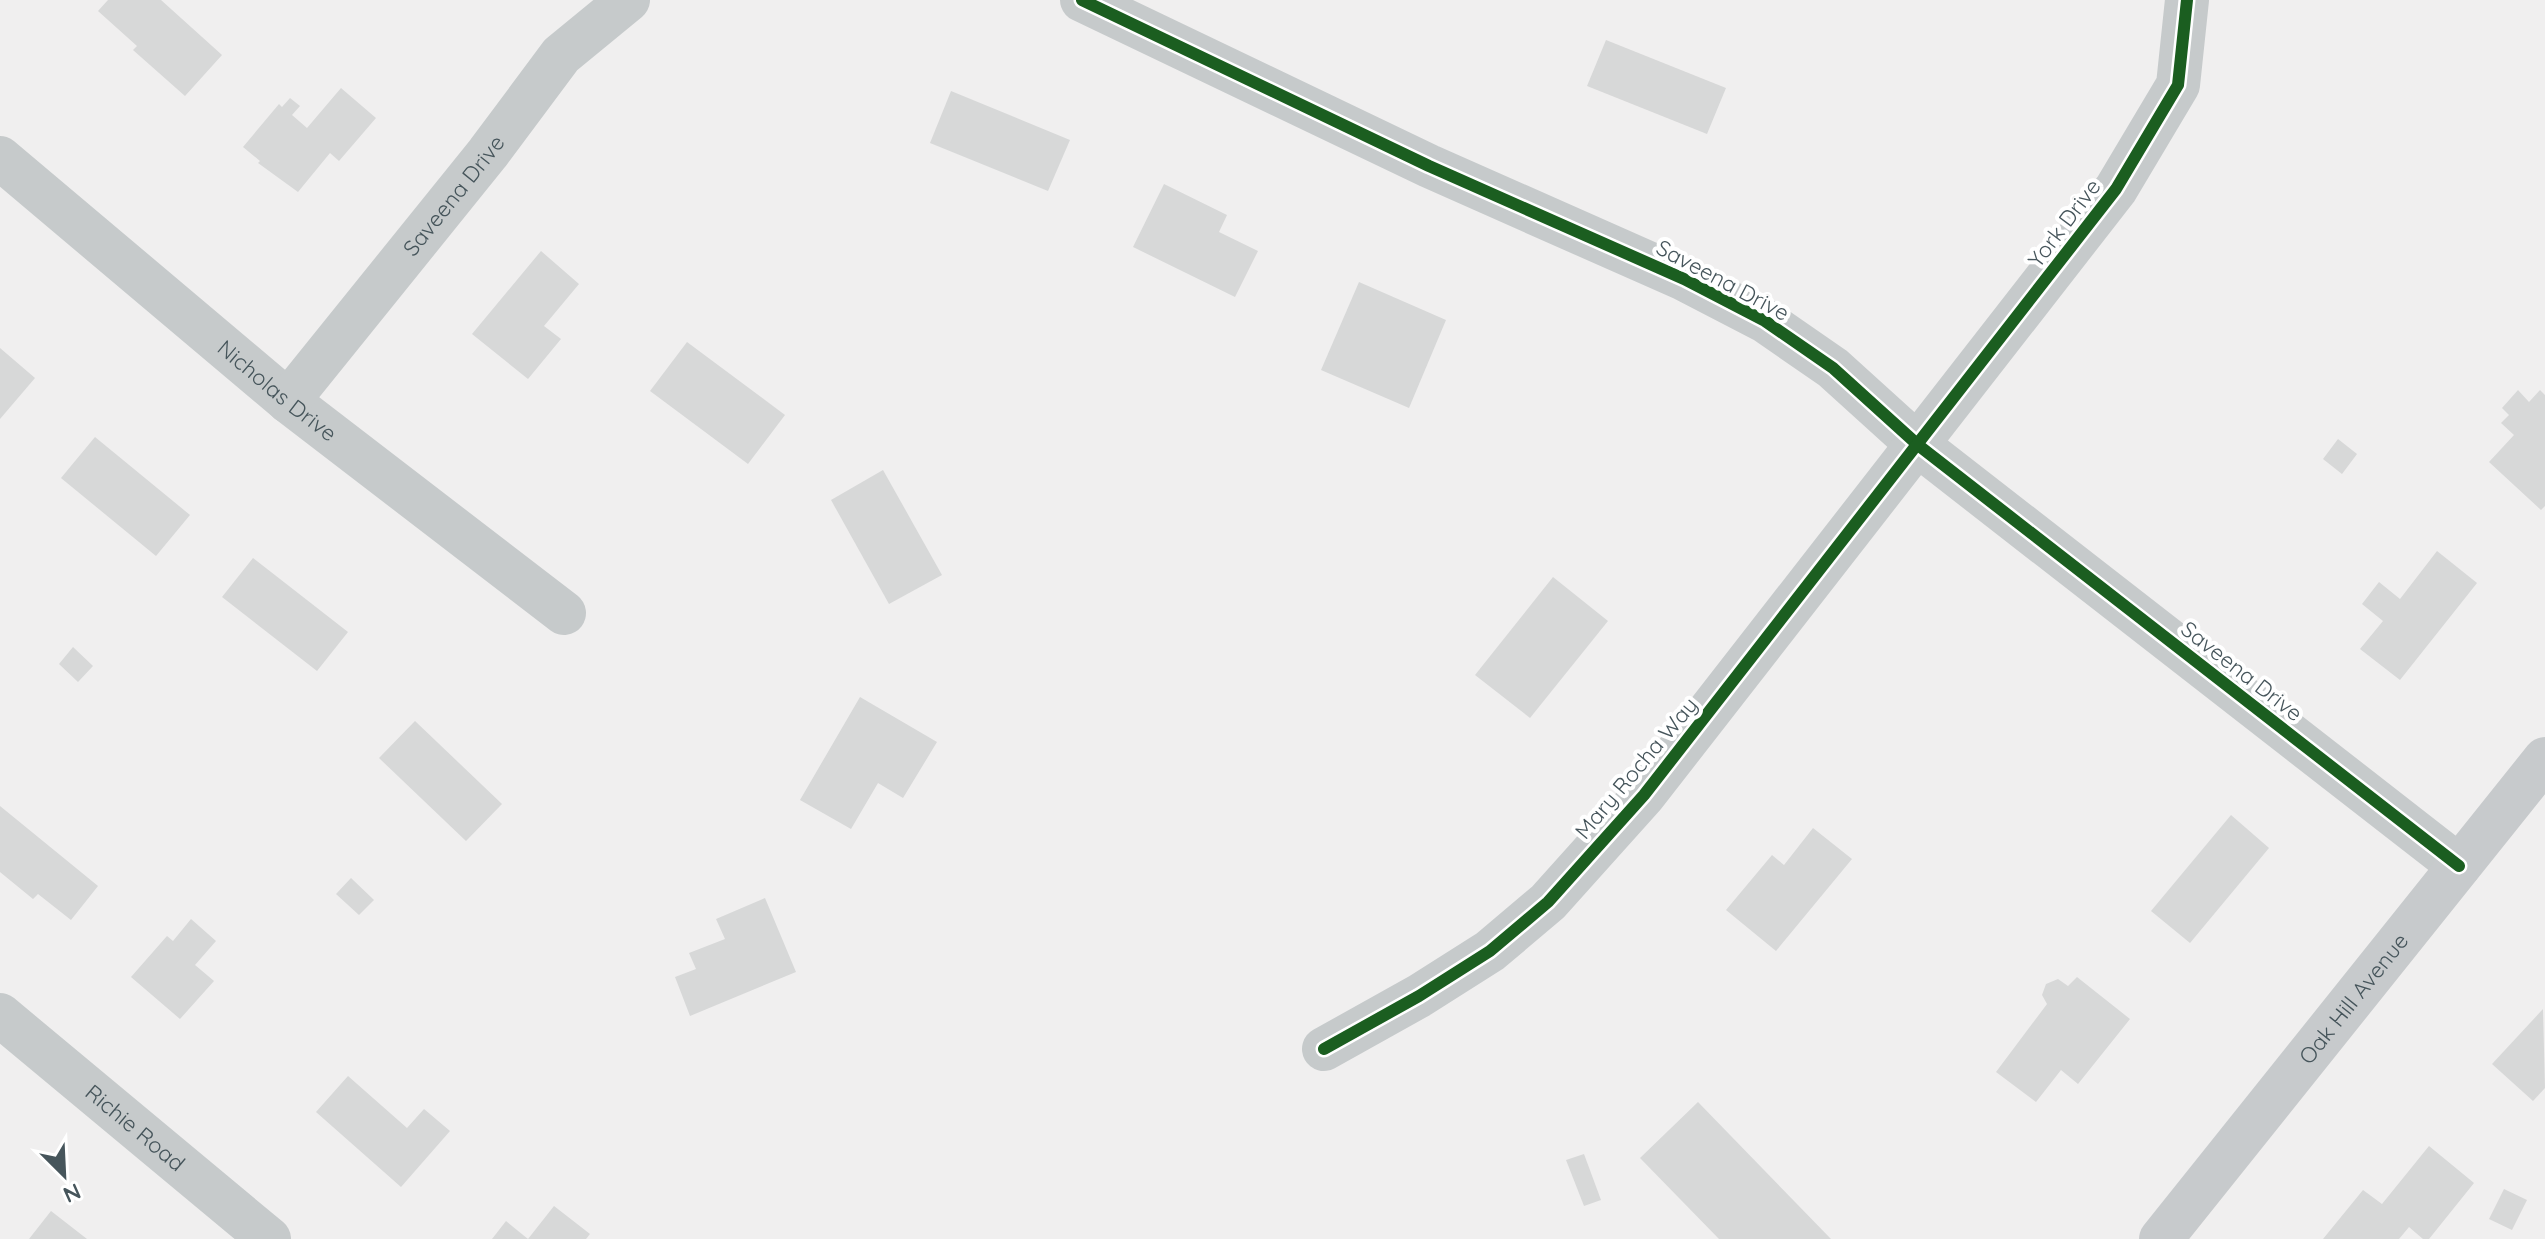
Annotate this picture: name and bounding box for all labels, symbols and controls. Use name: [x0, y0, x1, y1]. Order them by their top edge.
street label: Saveena Drive: [397, 130, 511, 261]
street label: York Drive: [2022, 173, 2106, 273]
street label: Saveena Drive: [1652, 233, 1794, 327]
street label: Nicholas Drive: [212, 334, 343, 447]
street label: Saveena Drive: [2176, 615, 2308, 727]
street label: Mary Rocha Way: [1569, 691, 1703, 845]
street label: Oak Hill Avenue: [2293, 927, 2414, 1070]
street label: Richie Road: [80, 1078, 191, 1177]
north arrow: [24, 1135, 104, 1215]
text: N: [59, 1177, 85, 1209]

